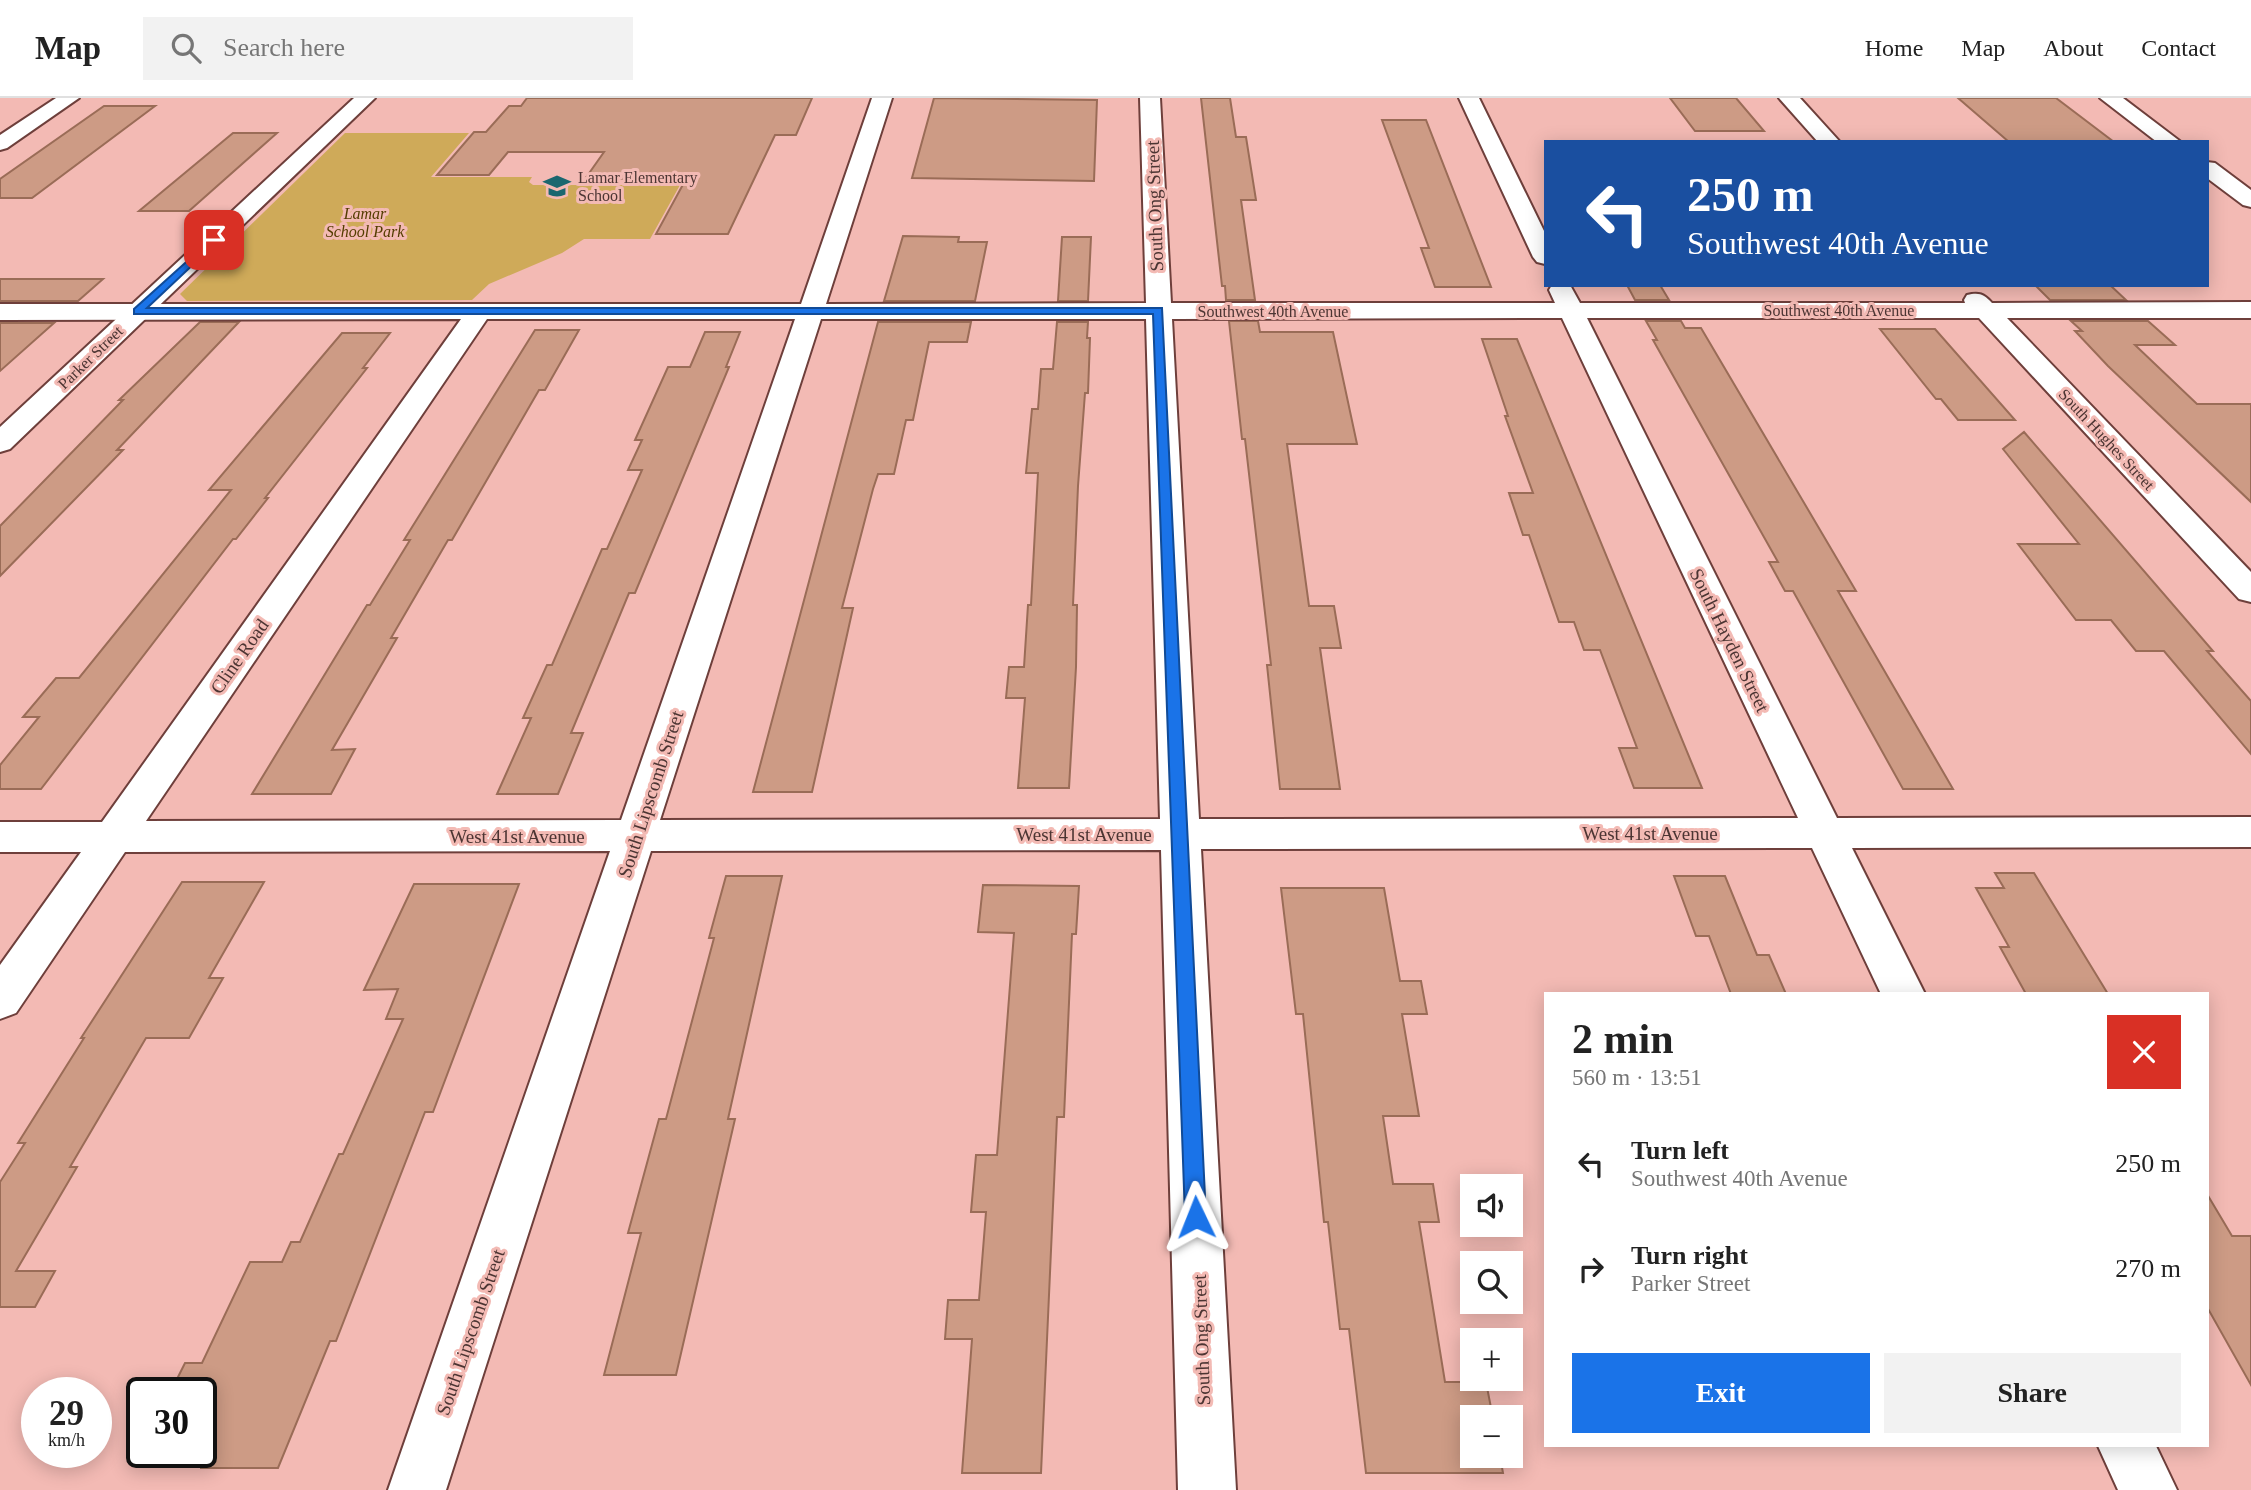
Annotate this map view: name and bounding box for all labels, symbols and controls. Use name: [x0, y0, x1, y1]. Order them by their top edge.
search box: [143, 17, 633, 80]
icon: search: [167, 29, 205, 67]
text: Map: [35, 30, 101, 66]
text: Search here: [223, 33, 345, 62]
text: Home: [1865, 35, 1923, 61]
text: Map: [1961, 35, 2005, 61]
text: About: [2043, 35, 2103, 61]
text: Contact: [2141, 35, 2216, 61]
street label: South Ong Street: [1142, 139, 1167, 272]
text: 250 m: [1687, 167, 1814, 222]
icon: left: [1572, 168, 1663, 259]
place label: Lamar Elementary School: [578, 169, 698, 204]
school or university icon: Lamar Elementary School: [542, 171, 572, 201]
park label: Lamar School Park: [326, 205, 405, 240]
pin: [184, 210, 244, 270]
icon: arrive: [195, 221, 233, 259]
text: Southwest 40th Avenue: [1687, 225, 1989, 261]
street label: Southwest 40th Avenue: [1764, 302, 1914, 319]
street label: Southwest 40th Avenue: [1198, 303, 1348, 320]
street label: Parker Street: [55, 322, 127, 392]
street label: South Hughes Street: [2055, 385, 2158, 494]
street label: South Hayden Street: [1686, 565, 1774, 716]
street label: Cline Road: [206, 615, 273, 698]
street label: South Lipscomb Street: [614, 707, 688, 880]
street label: West 41st Avenue: [1582, 823, 1718, 844]
street label: West 41st Avenue: [1016, 824, 1152, 845]
street label: West 41st Avenue: [449, 826, 585, 847]
button: close: [2107, 1015, 2181, 1089]
text: 2 min: [1572, 1016, 1674, 1062]
text: 560 m · 13:51: [1572, 1065, 1702, 1090]
text: Turn left: [1631, 1136, 1729, 1165]
icon: left: [1572, 1145, 1610, 1183]
text: 250 m: [2115, 1149, 2181, 1178]
text: Southwest 40th Avenue: [1631, 1166, 1848, 1191]
map controls: [1460, 1174, 1523, 1468]
button: sound: [1460, 1174, 1523, 1237]
position arrow: [1159, 1180, 1233, 1254]
text: Turn right: [1631, 1241, 1748, 1270]
street label: South Lipscomb Street: [432, 1246, 509, 1418]
icon: right: [1572, 1250, 1610, 1288]
button: search: [1460, 1251, 1523, 1314]
text: 270 m: [2115, 1254, 2181, 1283]
text: Parker Street: [1631, 1271, 1750, 1296]
street label: South Ong Street: [1189, 1273, 1214, 1406]
button: +: [1460, 1328, 1523, 1391]
button: Exit: [1572, 1353, 1870, 1433]
button: Share: [1884, 1353, 2181, 1433]
speed limit sign: 30: [126, 1377, 217, 1468]
text: 29: [49, 1394, 84, 1433]
button: −: [1460, 1405, 1523, 1468]
text: km/h: [48, 1430, 85, 1450]

